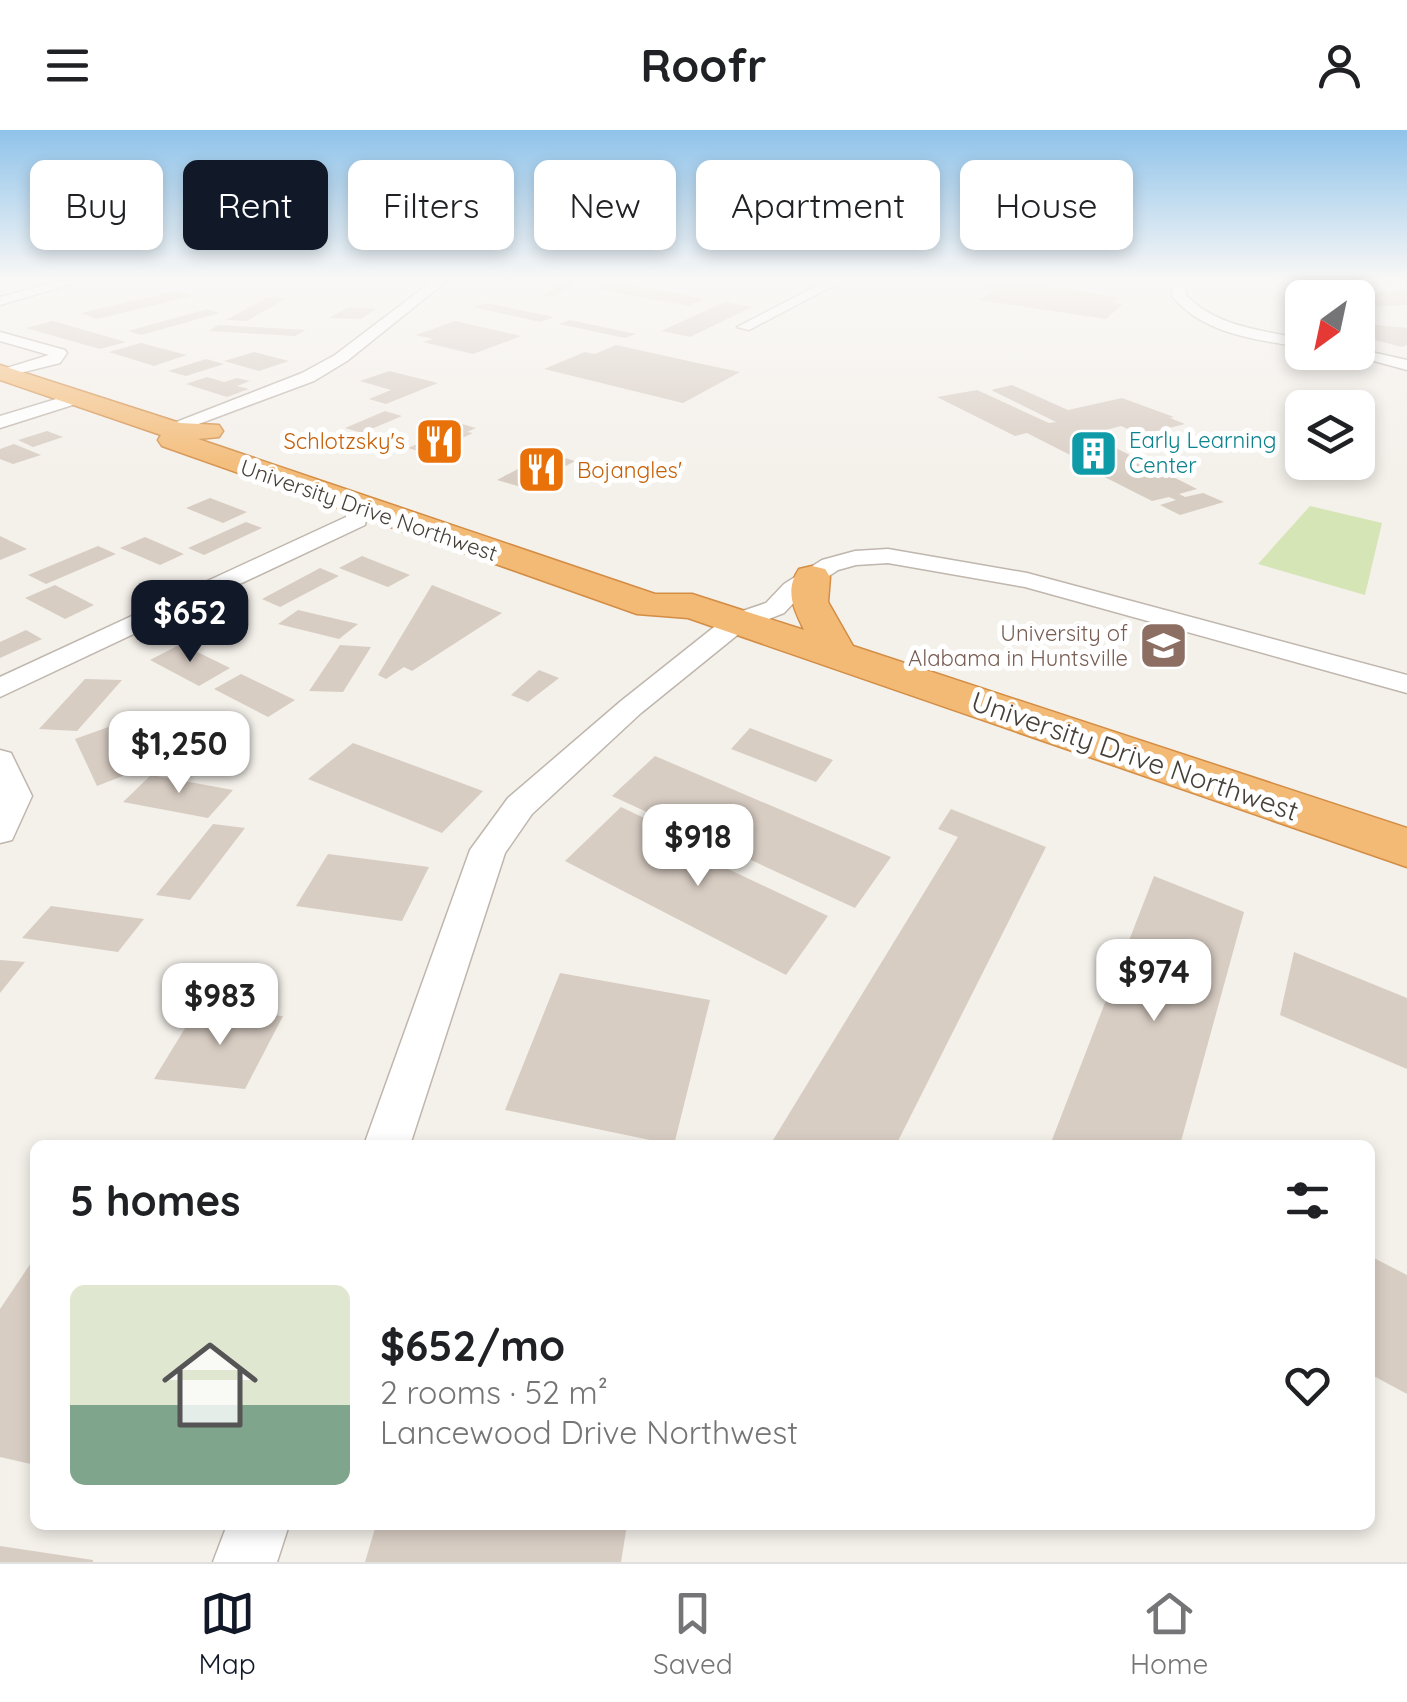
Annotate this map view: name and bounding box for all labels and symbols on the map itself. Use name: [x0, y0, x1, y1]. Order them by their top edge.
north arrow: [1285, 280, 1375, 370]
restaurant icon: Schlotzsky's: [414, 415, 466, 467]
place label: Early Learning Center: [1129, 426, 1276, 479]
place label: Schlotzsky's: [283, 427, 405, 455]
building icon: Early Learning Center: [1068, 427, 1120, 479]
restaurant icon: Bojangles': [516, 444, 568, 496]
street label: University Drive Northwest: [237, 453, 501, 567]
place label: Bojangles': [577, 456, 682, 484]
pin: $652: [131, 580, 249, 665]
place label: University of Alabama in Huntsville: [908, 619, 1128, 672]
school or university icon: University of Alabama in Huntsville: [1137, 620, 1189, 672]
street label: University Drive Northwest: [967, 683, 1303, 828]
pin: $1,250: [98, 711, 260, 796]
pin: $918: [639, 804, 757, 889]
pin: $974: [1095, 939, 1213, 1024]
pin: $983: [161, 963, 279, 1048]

